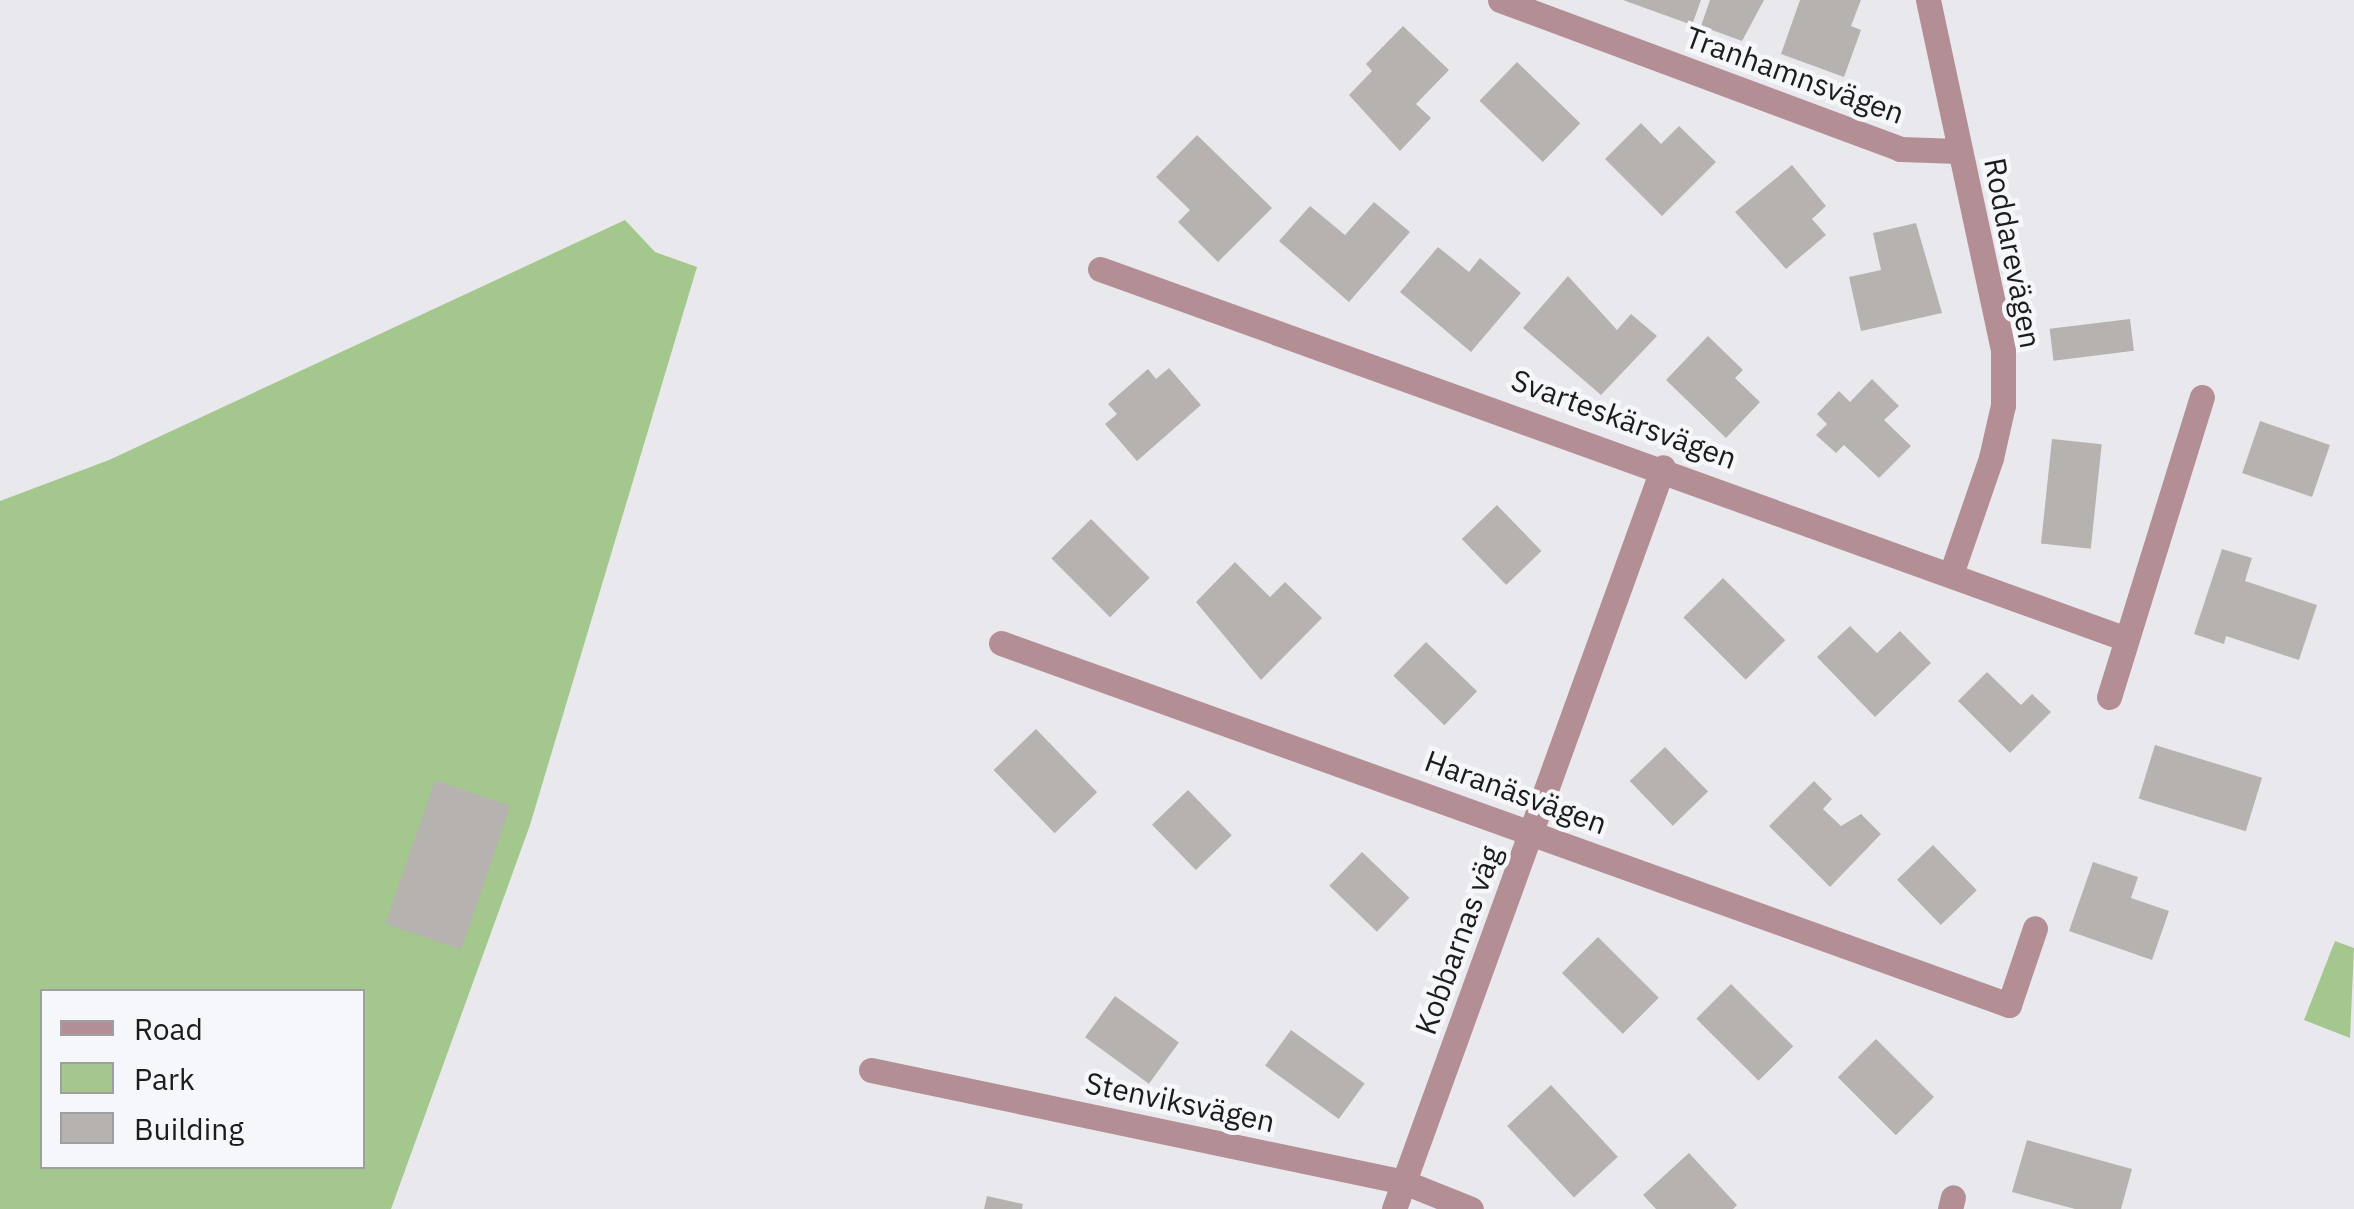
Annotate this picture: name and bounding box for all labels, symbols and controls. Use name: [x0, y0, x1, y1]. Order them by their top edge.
street label: Tranhamnsvägen: [1681, 19, 1909, 131]
street label: Roddarevägen: [1977, 155, 2049, 351]
street label: Svarteskärsvägen: [1506, 362, 1742, 476]
street label: Haranäsvägen: [1420, 742, 1612, 842]
street label: Kobbarnas väg: [1407, 841, 1509, 1039]
legend: [40, 989, 365, 1169]
text: Road: [134, 1009, 203, 1048]
text: Park: [134, 1059, 195, 1098]
street label: Stenviksvägen: [1082, 1064, 1278, 1140]
text: Building: [134, 1109, 244, 1148]

